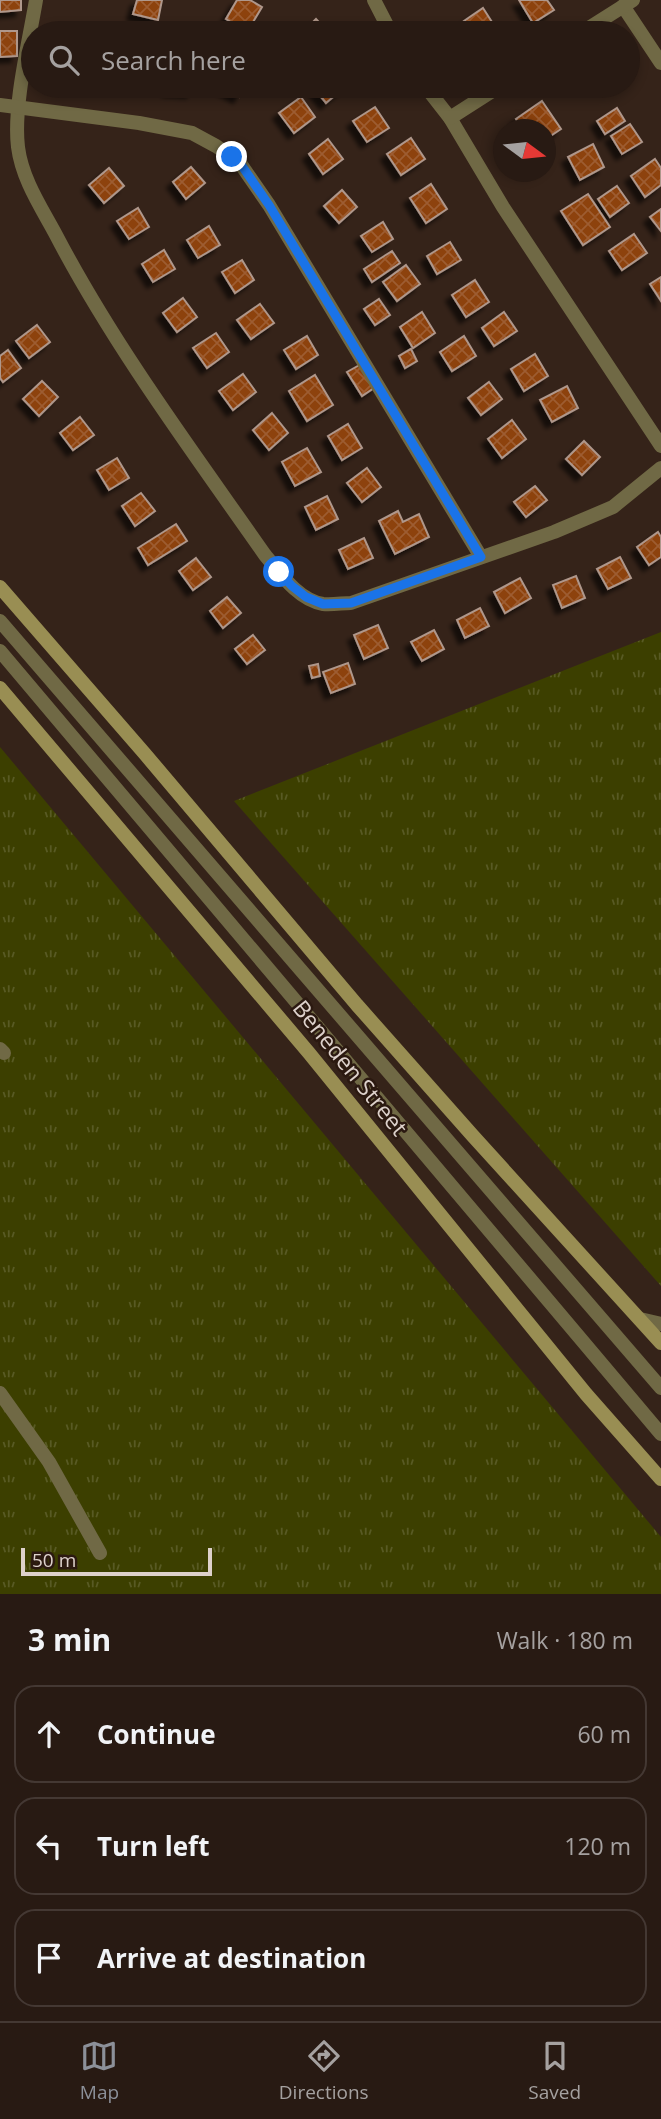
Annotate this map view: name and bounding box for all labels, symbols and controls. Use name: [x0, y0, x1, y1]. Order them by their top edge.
search box: [21, 21, 640, 98]
icon: search: [45, 41, 83, 79]
text: Search here: [101, 42, 246, 78]
north arrow: [493, 119, 556, 182]
route end: [216, 141, 247, 172]
route start: [263, 556, 294, 587]
street label: Beneden Street: [286, 993, 415, 1142]
scale bar: [21, 1545, 212, 1577]
text: 50 m: [32, 1547, 76, 1573]
text: 3 min: [28, 1619, 111, 1660]
text: Walk · 180 m: [496, 1624, 633, 1656]
icon: ahead: [30, 1715, 68, 1753]
text: Continue: [97, 1716, 216, 1752]
text: 60 m: [577, 1718, 631, 1750]
icon: left: [30, 1827, 68, 1865]
text: Turn left: [97, 1828, 209, 1864]
text: 120 m: [564, 1830, 631, 1862]
icon: arrive: [30, 1939, 68, 1977]
text: Arrive at destination: [97, 1940, 366, 1976]
tab: Map: [80, 2037, 119, 2105]
tab: Directions: [279, 2037, 369, 2105]
tab: Saved: [528, 2037, 581, 2105]

